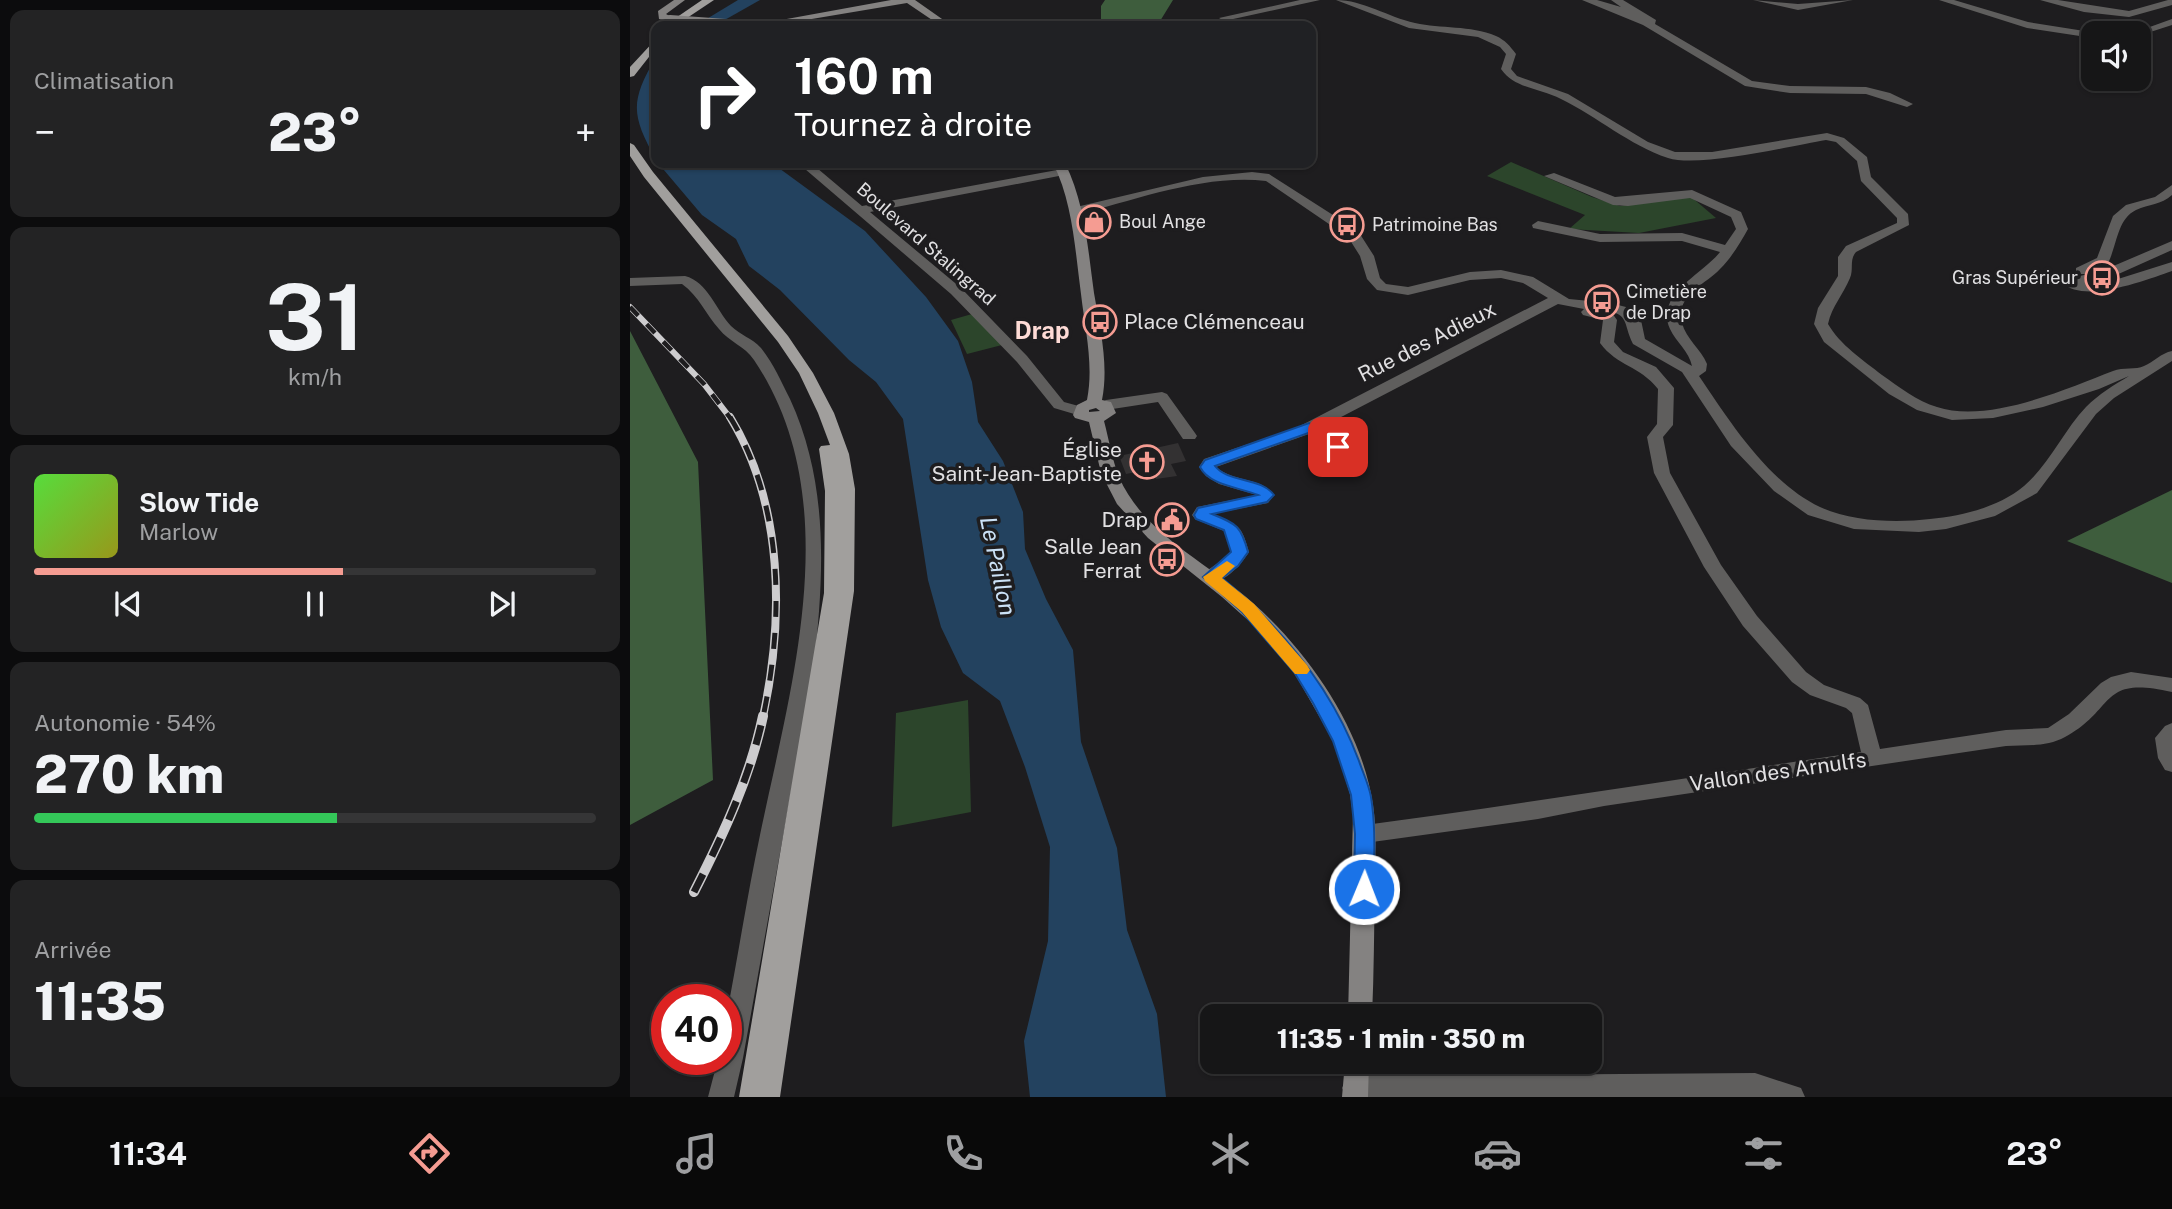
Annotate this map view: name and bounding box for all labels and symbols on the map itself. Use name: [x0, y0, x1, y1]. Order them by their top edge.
street label: Boulevard Stalingrad: [853, 178, 1000, 309]
shop icon: Boul Ange: [1075, 203, 1113, 241]
bus stop icon: Patrimoine Bas: [1328, 206, 1366, 244]
place label: Boul Ange: [1119, 211, 1206, 232]
place label: Patrimoine Bas: [1372, 214, 1498, 235]
bus stop icon: Gras Supérieur: [2083, 259, 2121, 297]
place label: Gras Supérieur: [1952, 267, 2078, 288]
place label: Cimetière de Drap: [1626, 281, 1707, 323]
bus stop icon: Cimetière de Drap: [1583, 283, 1621, 321]
street label: Rue des Adieux: [1354, 296, 1500, 387]
bus stop icon: Place Clémenceau: [1081, 303, 1119, 341]
place label: Place Clémenceau: [1124, 309, 1305, 334]
district label: Drap: [1014, 316, 1070, 344]
pin: [1308, 417, 1368, 477]
place label: Église Saint-Jean-Baptiste: [932, 437, 1122, 486]
church icon: Église Saint-Jean-Baptiste: [1128, 443, 1166, 481]
public building icon: Drap: [1153, 501, 1191, 539]
place label: Drap: [1101, 507, 1148, 532]
water label: Le Paillon: [975, 514, 1022, 618]
place label: Salle Jean Ferrat: [1044, 534, 1142, 583]
bus stop icon: Salle Jean Ferrat: [1148, 540, 1186, 578]
street label: Vallon des Arnulfs: [1688, 747, 1868, 796]
position arrow: [1327, 852, 1401, 926]
speed limit sign: 40: [651, 984, 742, 1075]

